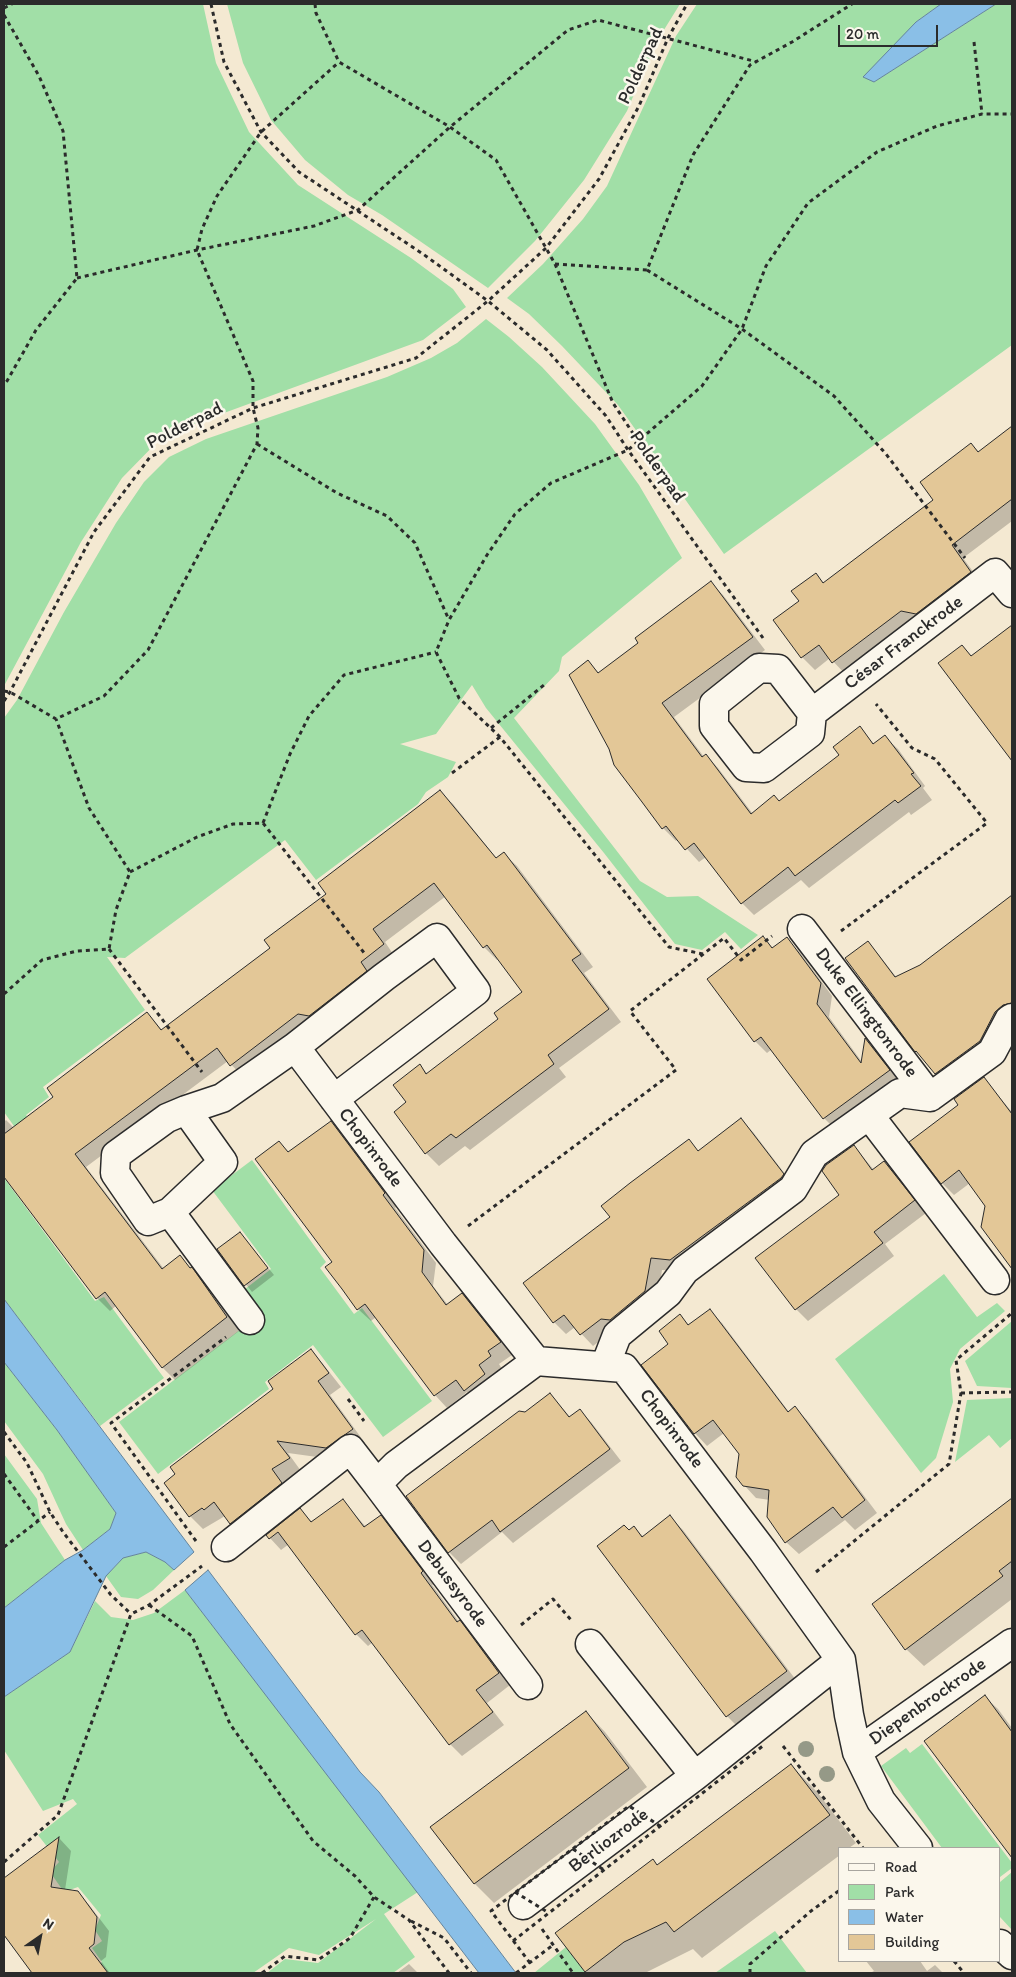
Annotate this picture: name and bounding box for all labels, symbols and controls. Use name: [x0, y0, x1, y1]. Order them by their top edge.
scale bar: [841, 15, 941, 47]
street label: Polderpad: [613, 24, 669, 108]
text: 20 m: [846, 25, 879, 43]
street label: Polderpad: [143, 397, 227, 455]
street label: Polderpad: [624, 427, 690, 507]
street label: César Franckrode: [840, 591, 968, 695]
street label: Duke Ellingtonrode: [810, 944, 922, 1082]
street label: Chopinrode: [333, 1104, 407, 1192]
street label: Chopinrode: [634, 1385, 708, 1473]
street label: Debussyrode: [412, 1536, 492, 1632]
street label: Diepenbrockrode: [865, 1653, 991, 1751]
street label: Berliozrode: [565, 1804, 653, 1878]
legend: [838, 1847, 1001, 1962]
text: Road: [885, 1858, 917, 1876]
text: Park: [885, 1883, 915, 1901]
text: Water: [885, 1908, 923, 1926]
north arrow: [15, 1912, 65, 1962]
text: N: [40, 1914, 57, 1934]
text: Building: [885, 1933, 939, 1951]

